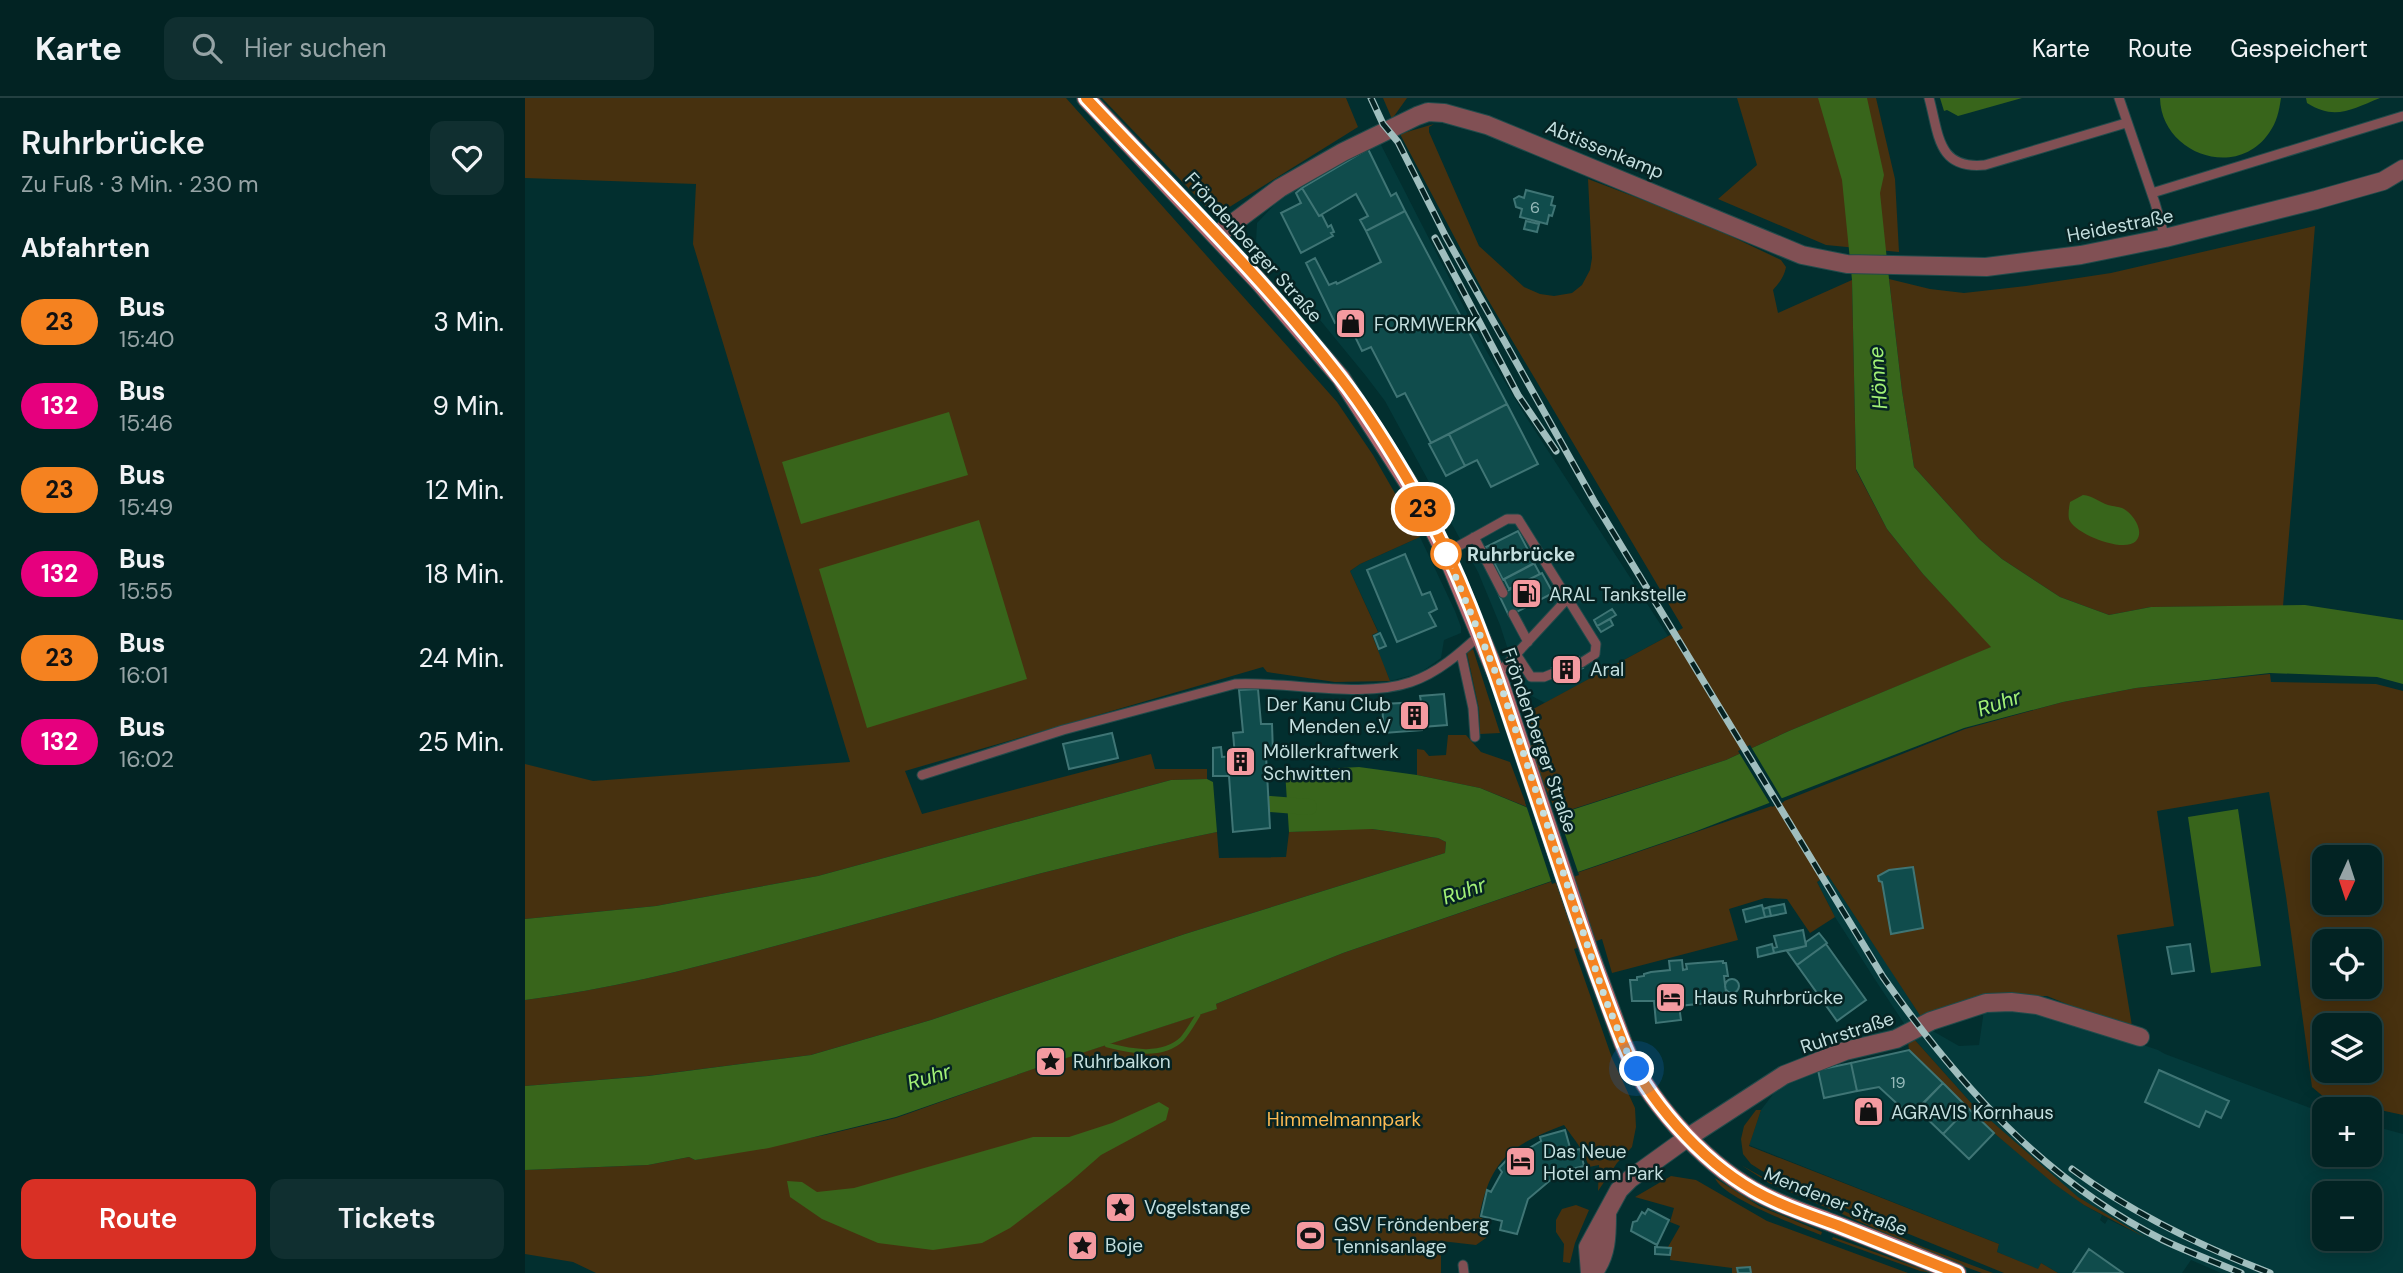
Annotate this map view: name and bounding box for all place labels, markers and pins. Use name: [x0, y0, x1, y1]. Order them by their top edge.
shop icon: FORMWERK: [1334, 307, 1368, 341]
place label: FORMWERK: [1374, 312, 1478, 337]
marker: Ruhrbrücke: [1431, 539, 1461, 569]
place label: Ruhrbrücke: [1467, 542, 1575, 567]
fuel station icon: ARAL Tankstelle: [1509, 577, 1543, 611]
place label: ARAL Tankstelle: [1549, 582, 1686, 607]
building icon: Aral: [1550, 652, 1584, 686]
place label: Aral: [1590, 657, 1624, 682]
place label: Der Kanu Club Menden e.V: [1267, 692, 1391, 739]
building icon: Der Kanu Club Menden e.V: [1397, 698, 1431, 732]
place label: Möllerkraftwerk Schwitten: [1263, 739, 1399, 786]
building icon: Möllerkraftwerk Schwitten: [1223, 745, 1257, 779]
hotel icon: Haus Ruhrbrücke: [1654, 980, 1688, 1014]
place label: Haus Ruhrbrücke: [1694, 985, 1843, 1010]
place icon: Ruhrbalkon: [1033, 1044, 1067, 1078]
place label: Ruhrbalkon: [1073, 1049, 1171, 1074]
shop icon: AGRAVIS Kornhaus: [1851, 1095, 1885, 1129]
place label: AGRAVIS Kornhaus: [1891, 1100, 2054, 1125]
place label: Das Neue Hotel am Park: [1543, 1139, 1664, 1186]
hotel icon: Das Neue Hotel am Park: [1503, 1145, 1537, 1179]
place icon: Vogelstange: [1104, 1190, 1138, 1224]
place label: Vogelstange: [1144, 1195, 1250, 1220]
place label: GSV Fröndenberg Tennisanlage: [1334, 1212, 1490, 1259]
sports icon: GSV Fröndenberg Tennisanlage: [1294, 1218, 1328, 1252]
place icon: Boje: [1065, 1228, 1099, 1262]
place label: Boje: [1105, 1233, 1143, 1258]

